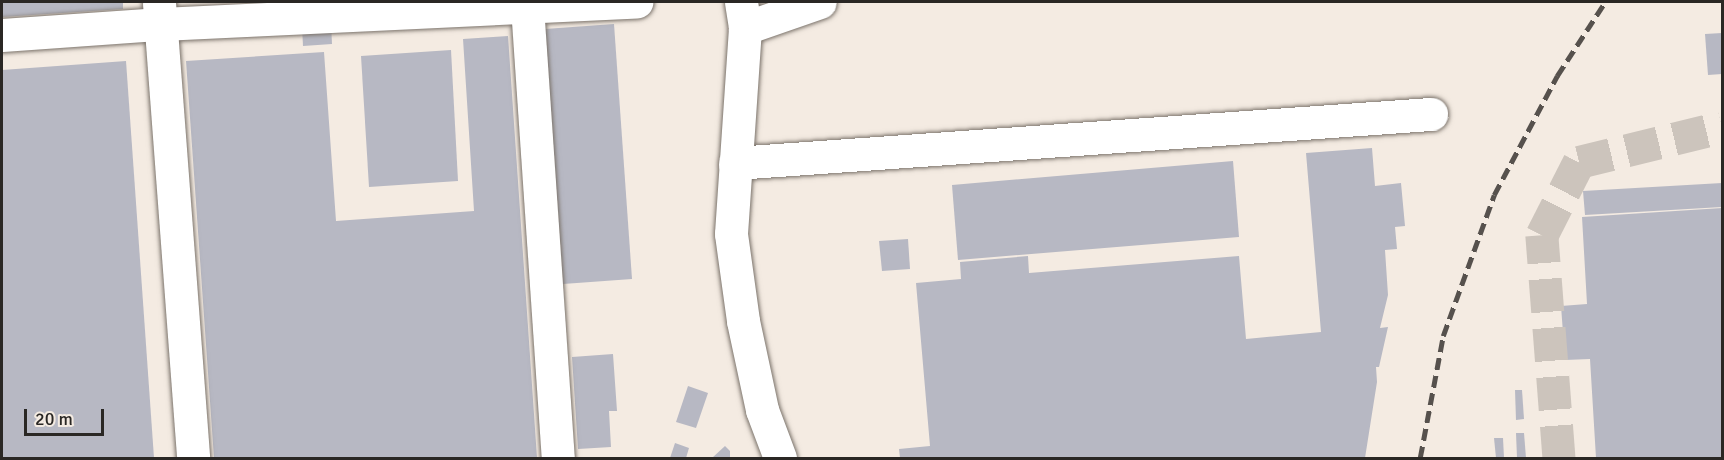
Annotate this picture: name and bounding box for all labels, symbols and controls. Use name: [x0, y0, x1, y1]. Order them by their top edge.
scale bar: [27, 397, 106, 435]
text: 20 m: [35, 408, 73, 430]

